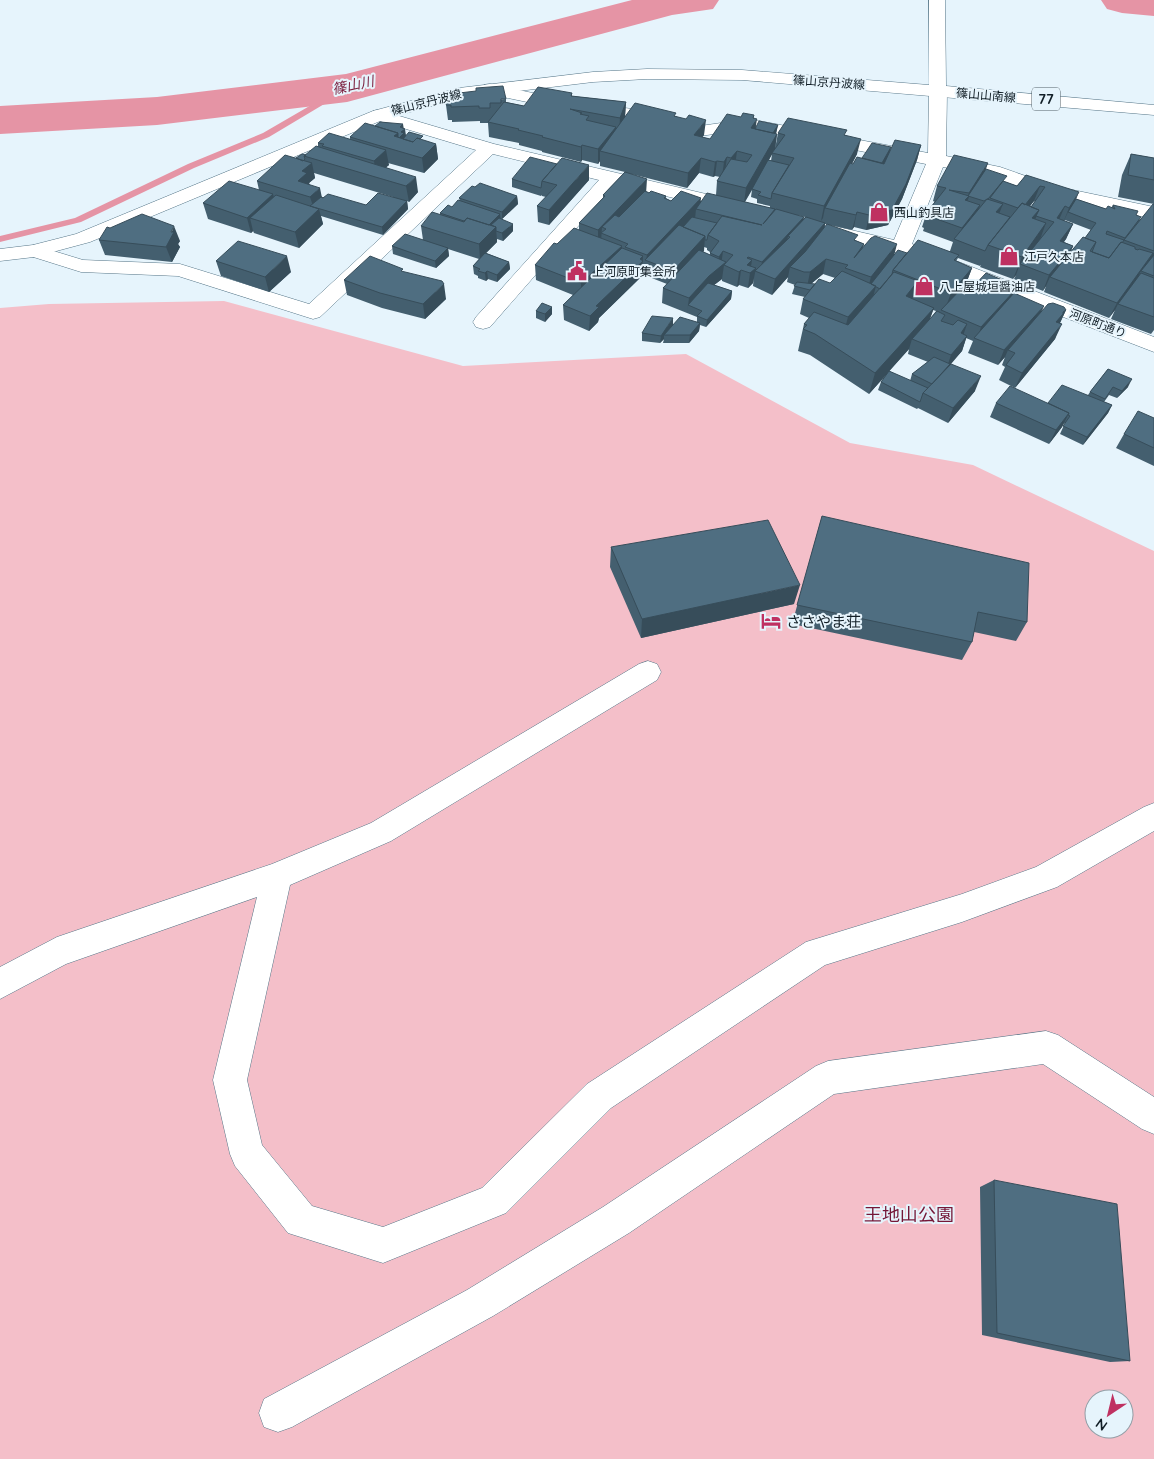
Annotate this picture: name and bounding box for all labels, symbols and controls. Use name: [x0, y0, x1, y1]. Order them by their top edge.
water label: 篠山川: [331, 71, 377, 98]
street label: 篠山京丹波線: [793, 72, 865, 92]
street label: 篠山山南線: [955, 85, 1017, 105]
street label: 篠山京丹波線: [389, 86, 463, 118]
road number: 77: [1032, 88, 1060, 110]
shop icon: 西山釣具店: [868, 201, 890, 223]
place label: 西山釣具店: [894, 205, 954, 220]
shop icon: 江戸久本店: [998, 245, 1020, 267]
place label: 江戸久本店: [1024, 249, 1084, 264]
public building icon: 上河原町集会所: [566, 260, 588, 282]
place label: 上河原町集会所: [592, 264, 676, 279]
shop icon: 八上屋城垣醤油店: [913, 275, 935, 297]
place label: 八上屋城垣醤油店: [939, 279, 1035, 294]
street label: 河原町通り: [1067, 305, 1129, 341]
hotel icon: ささやま荘: [760, 610, 782, 632]
place label: ささやま荘: [786, 612, 861, 631]
park label: 王地山公園: [864, 1203, 954, 1226]
north arrow: [1084, 1389, 1134, 1439]
text: N: [1092, 1414, 1111, 1435]

